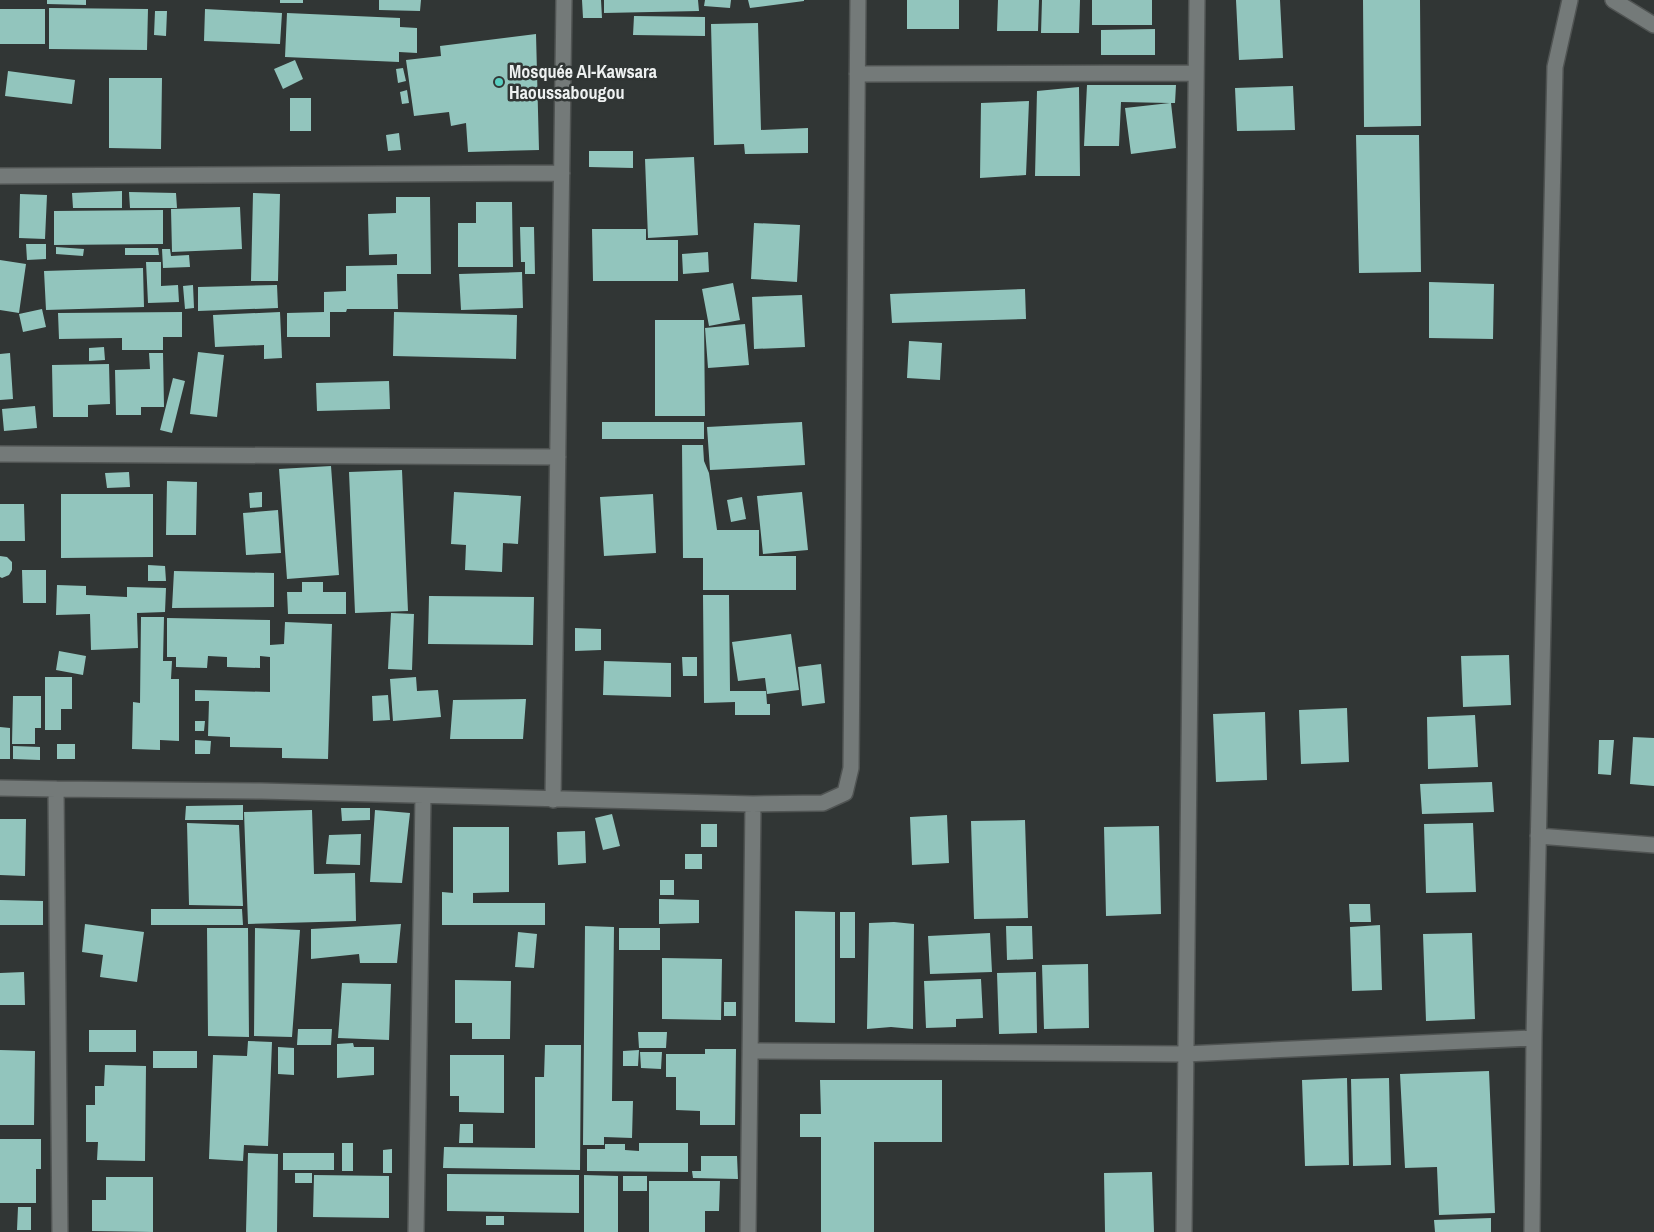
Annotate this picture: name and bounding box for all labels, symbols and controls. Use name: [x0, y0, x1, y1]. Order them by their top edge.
place label: Mosquée Al-Kawsara Haoussabougou: [509, 59, 658, 105]
marker: Mosquée Al-Kawsara Haoussabougou: [493, 76, 505, 88]

